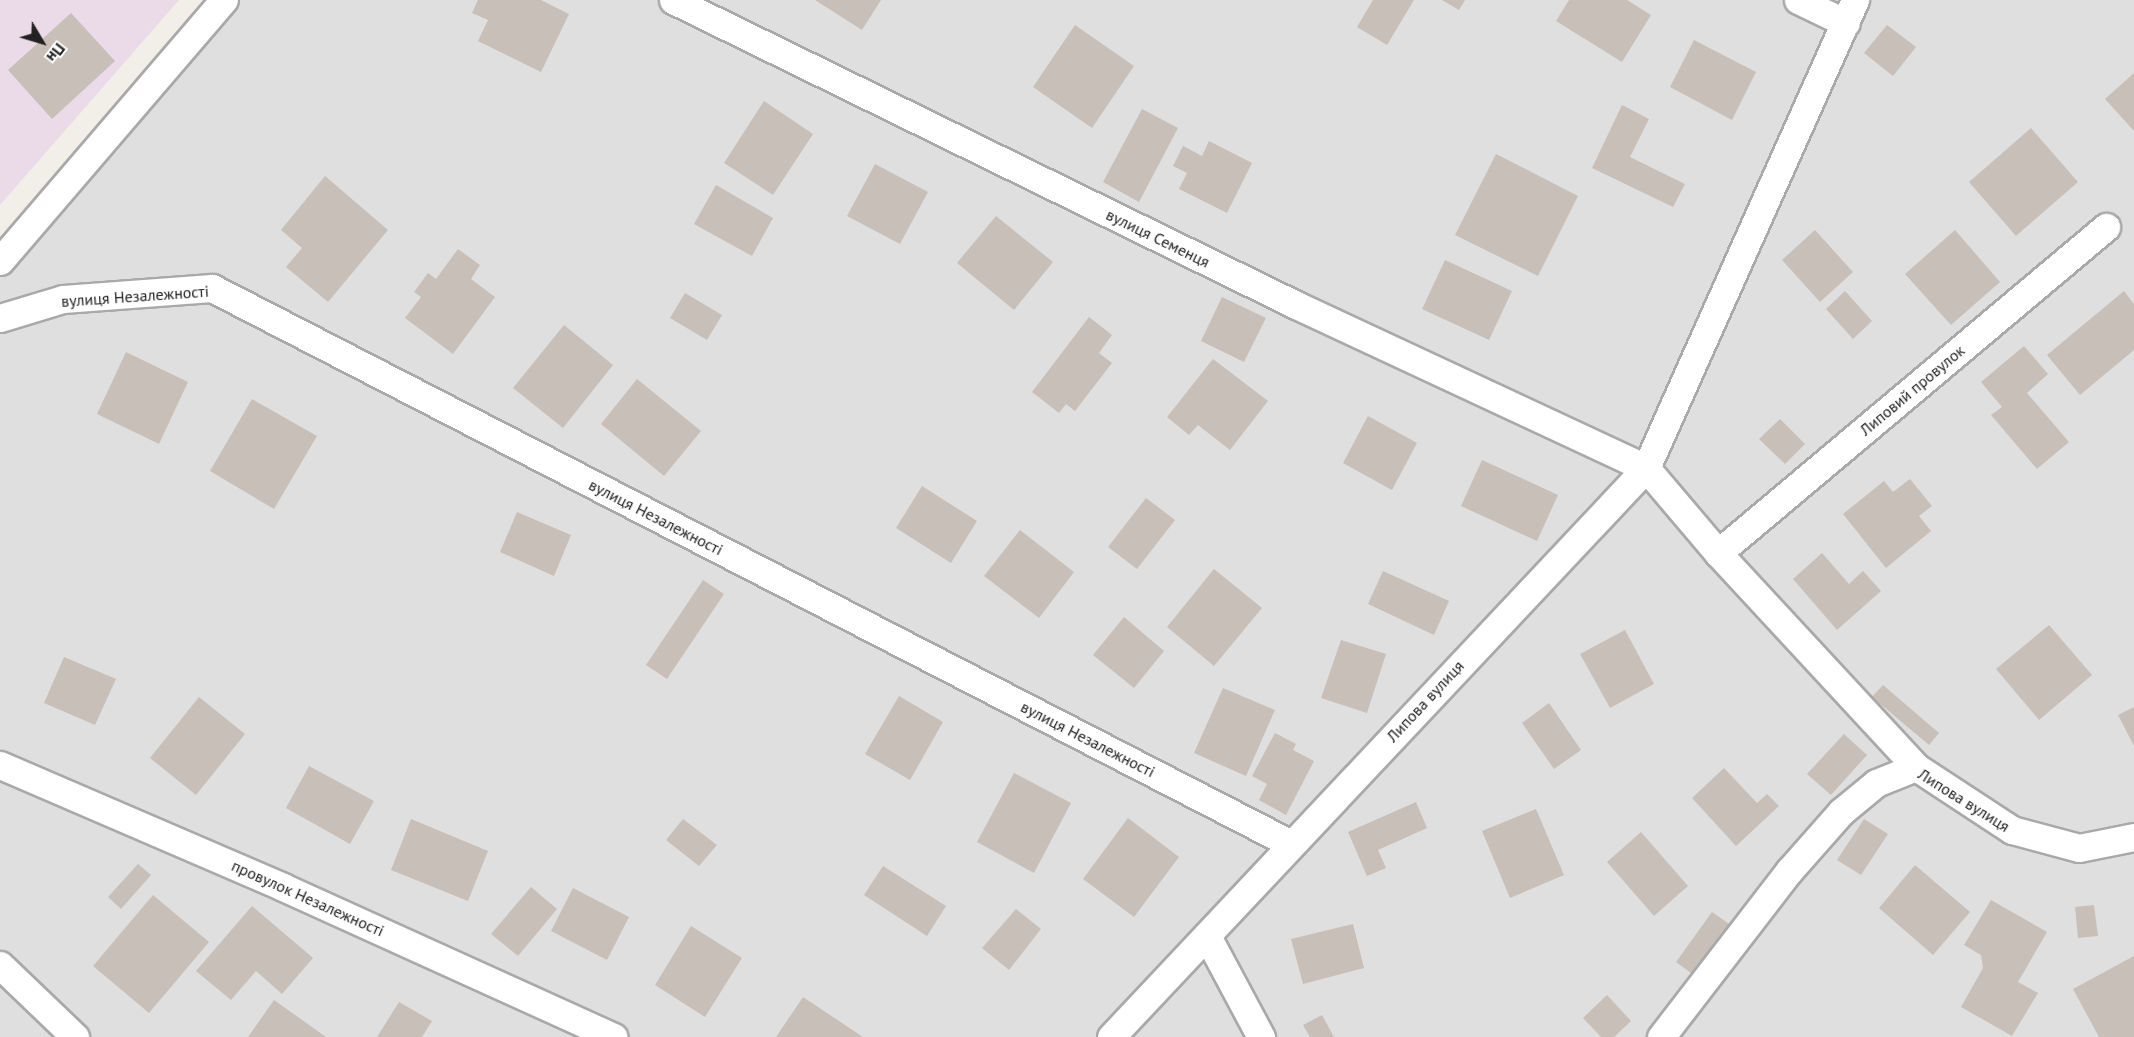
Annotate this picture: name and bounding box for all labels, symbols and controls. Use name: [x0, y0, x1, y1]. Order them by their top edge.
north arrow: [12, 12, 72, 72]
text: Пн: [43, 40, 70, 67]
street label: вулиця Семенця: [1103, 205, 1213, 271]
street label: вулиця Незалежності: [61, 281, 209, 311]
street label: Липовий провулок: [1856, 341, 1968, 439]
street label: вулиця Незалежності: [586, 475, 726, 559]
street label: Липова вулиця: [1382, 656, 1468, 746]
street label: вулиця Незалежності: [1018, 697, 1158, 781]
street label: Липова вулиця: [1915, 764, 2013, 836]
street label: провулок Незалежності: [229, 856, 387, 940]

